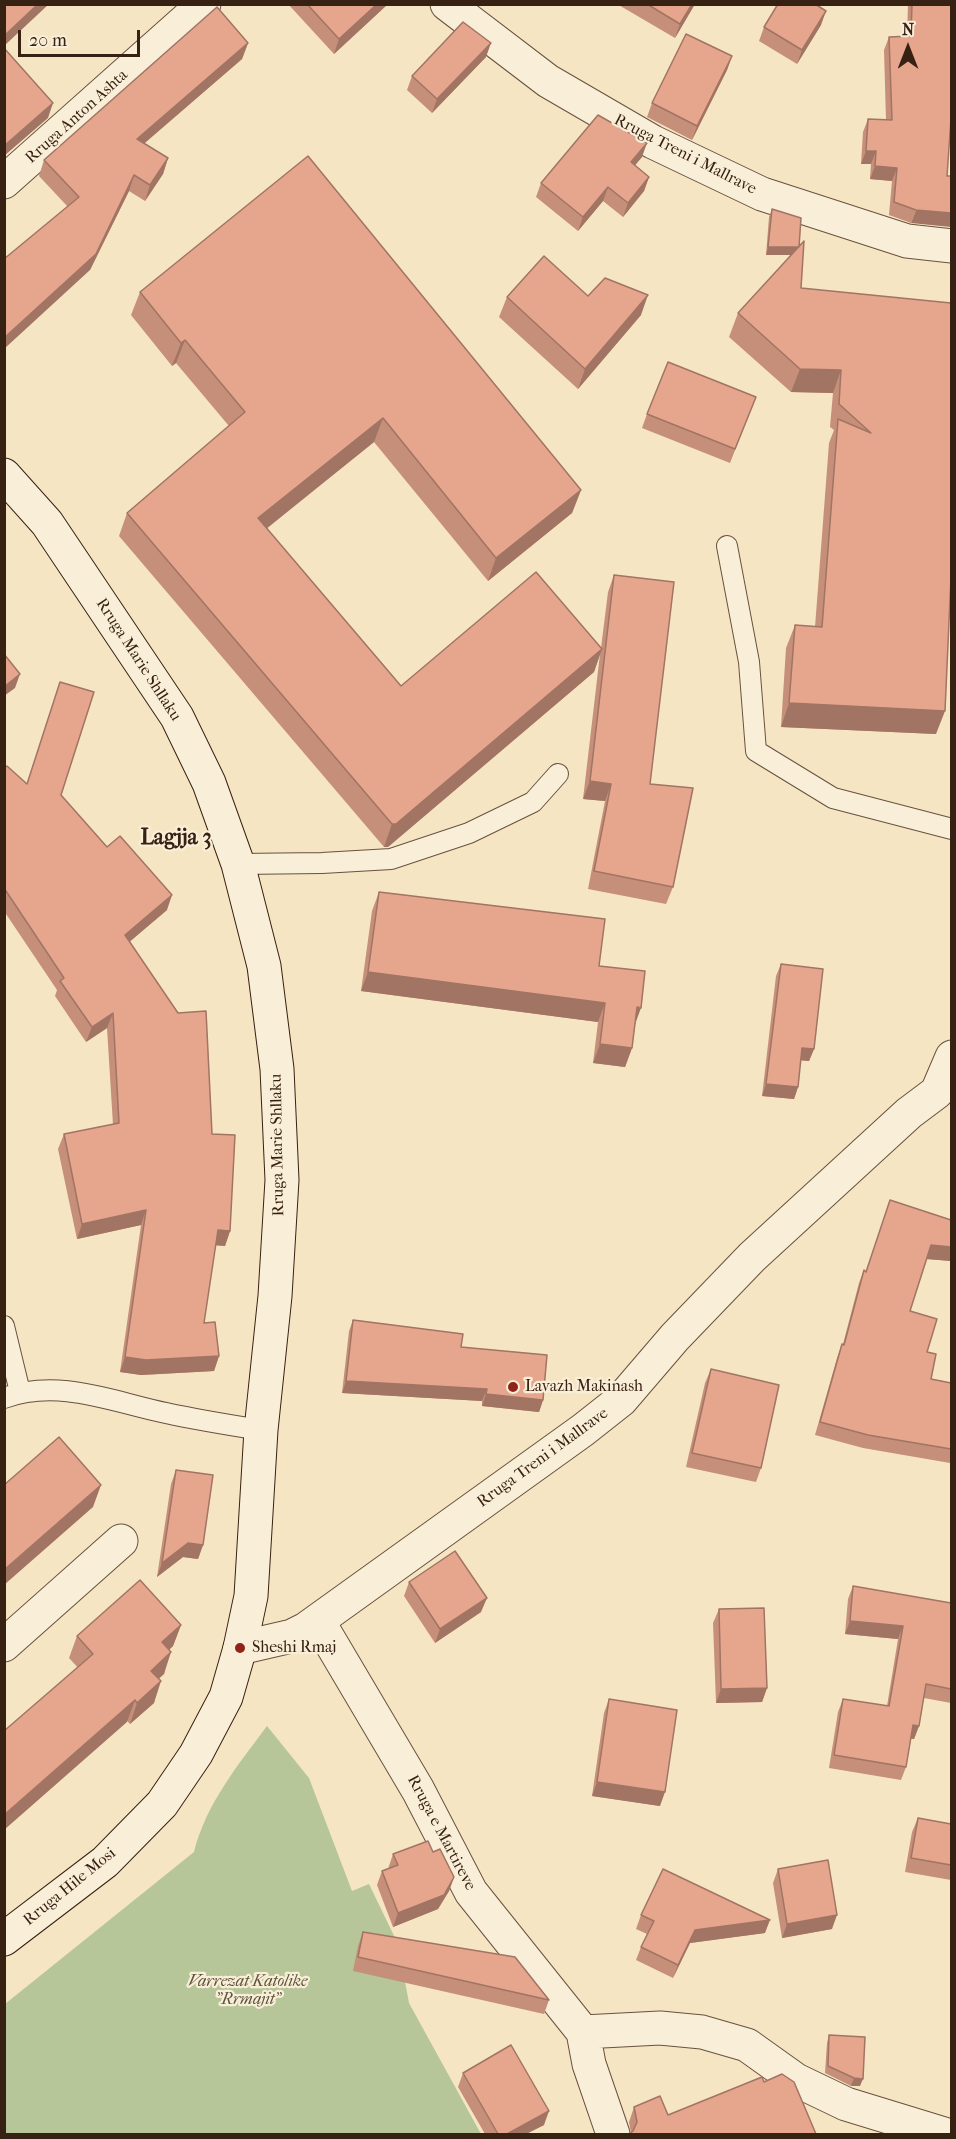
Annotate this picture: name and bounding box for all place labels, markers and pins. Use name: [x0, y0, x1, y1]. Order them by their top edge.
place label: Lavazh Makinash: [525, 1377, 643, 1397]
marker: Lavazh Makinash: [506, 1380, 520, 1394]
place label: Sheshi Rmaj: [252, 1638, 336, 1658]
marker: Sheshi Rmaj: [233, 1641, 247, 1655]

